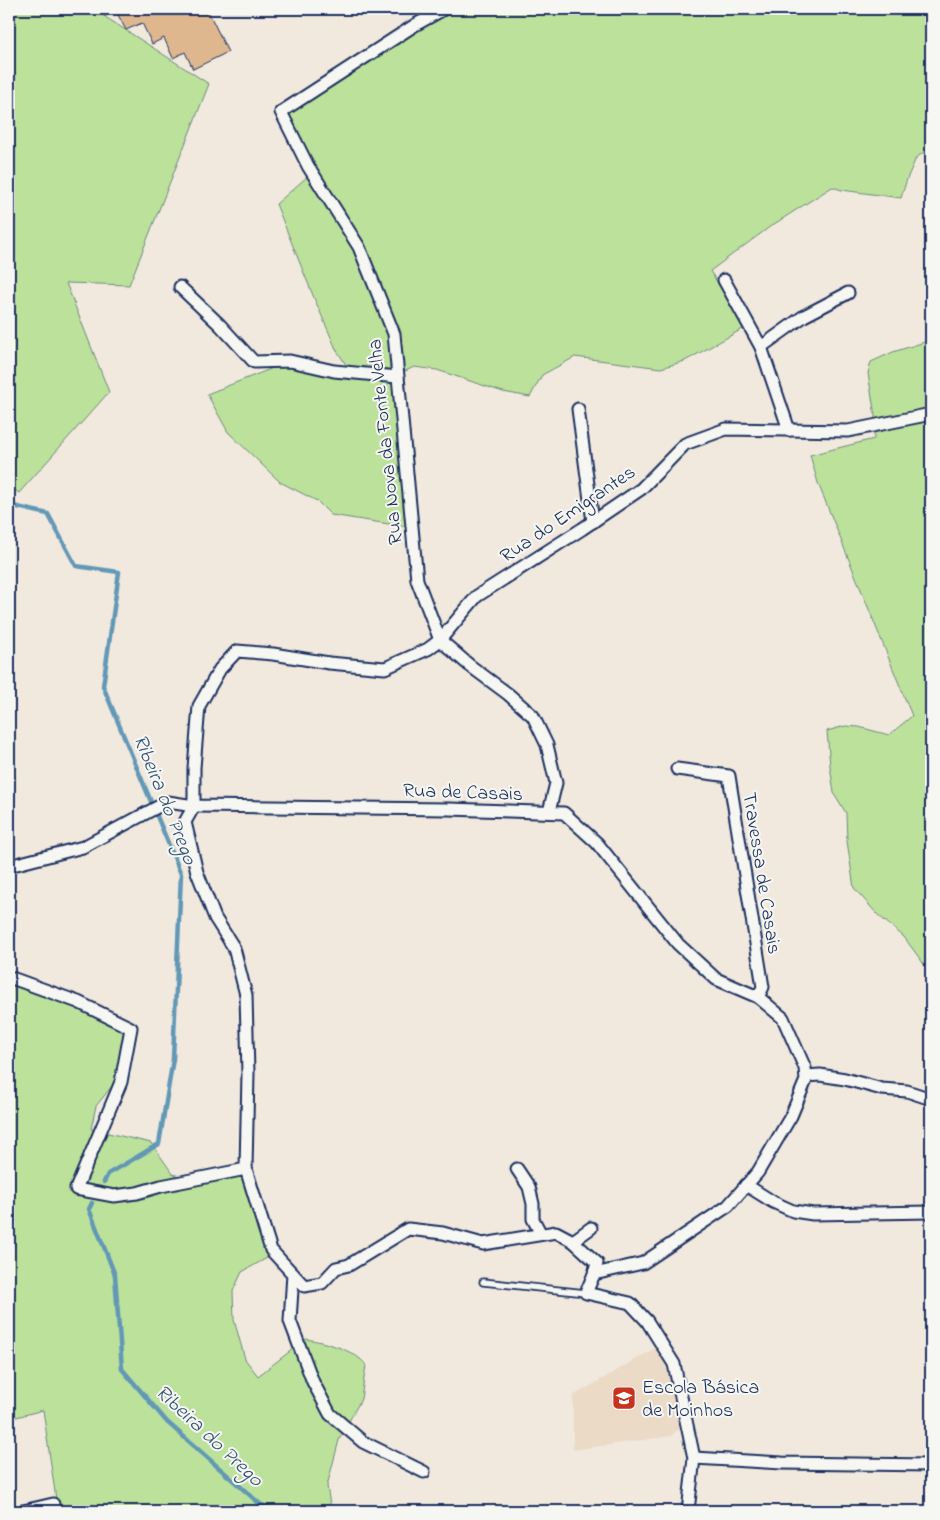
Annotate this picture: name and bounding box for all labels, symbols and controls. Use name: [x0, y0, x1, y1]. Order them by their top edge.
street label: Rua Nova da Fonte Velha: [361, 337, 412, 546]
street label: Rua do Emigrantes: [495, 459, 642, 572]
water label: Ribeira do Prego: [123, 730, 204, 871]
street label: Rua de Casais: [402, 777, 523, 810]
street label: Travessa de Casais: [733, 790, 788, 956]
place label: Escola Básica de Moinhos: [642, 1374, 759, 1426]
water label: Ribeira do Prego: [147, 1378, 270, 1496]
school or university icon: Escola Básica de Moinhos: [611, 1385, 637, 1411]

